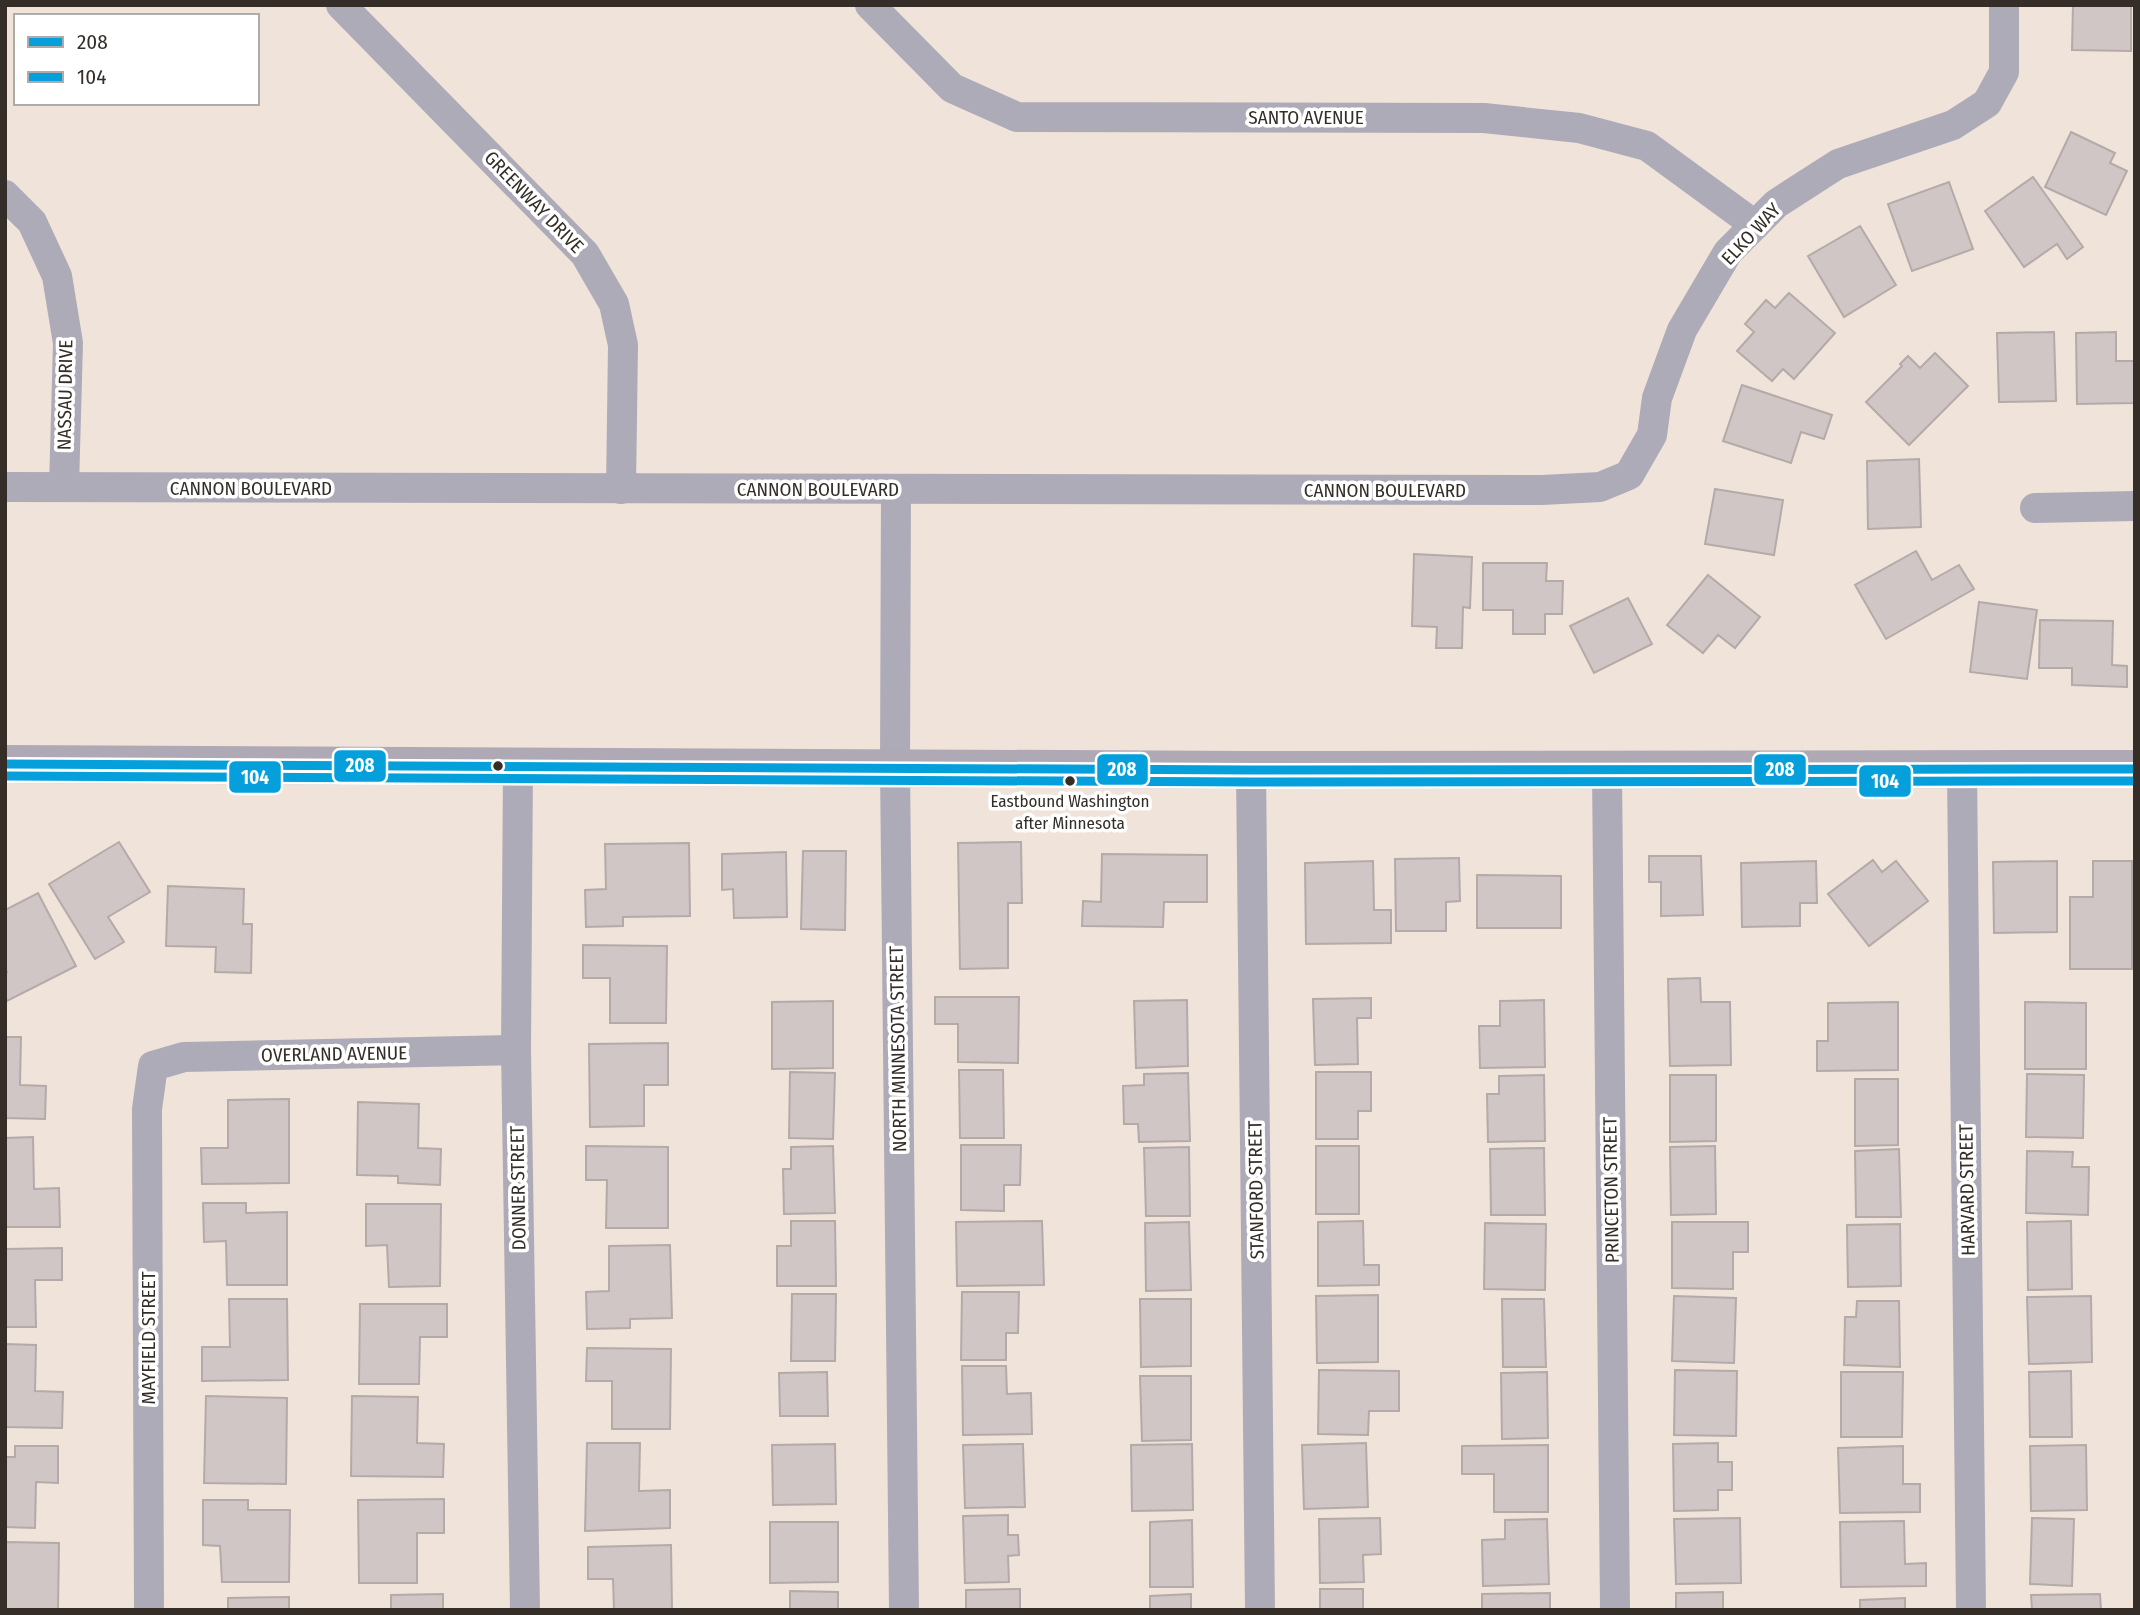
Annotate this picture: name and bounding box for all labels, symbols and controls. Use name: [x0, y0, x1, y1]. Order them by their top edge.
legend: [14, 14, 259, 105]
text: 208: [77, 29, 108, 55]
text: 104: [77, 64, 106, 90]
street label: SANTO AVENUE: [1248, 106, 1364, 129]
street label: GREENWAY DRIVE: [480, 146, 588, 258]
street label: ELKO WAY: [1717, 198, 1786, 270]
street label: NASSAU DRIVE: [53, 339, 77, 450]
street label: CANNON BOULEVARD: [170, 477, 332, 500]
street label: CANNON BOULEVARD: [737, 478, 899, 501]
street label: CANNON BOULEVARD: [1304, 479, 1466, 502]
line badge: 208: [333, 749, 387, 783]
line badge: 208: [1096, 753, 1149, 786]
line badge: 208: [1753, 753, 1807, 786]
text: 208: [344, 754, 375, 777]
text: 208: [1106, 758, 1137, 781]
text: 208: [1764, 758, 1795, 781]
unlabelled marker: [491, 759, 505, 773]
line badge: 104: [228, 760, 282, 794]
line badge: 104: [1858, 764, 1912, 798]
text: 104: [241, 766, 269, 789]
text: 104: [1871, 770, 1899, 793]
marker: Eastbound Washington after Minnesota: [1063, 774, 1077, 788]
place label: Eastbound Washington after Minnesota: [991, 791, 1149, 834]
street label: NORTH MINNESOTA STREET: [885, 945, 911, 1152]
street label: OVERLAND AVENUE: [261, 1041, 407, 1067]
street label: PRINCETON STREET: [1598, 1117, 1624, 1263]
street label: STANFORD STREET: [1243, 1120, 1269, 1260]
street label: HARVARD STREET: [1954, 1124, 1980, 1256]
street label: DONNER STREET: [505, 1125, 531, 1250]
street label: MAYFIELD STREET: [137, 1271, 160, 1404]

